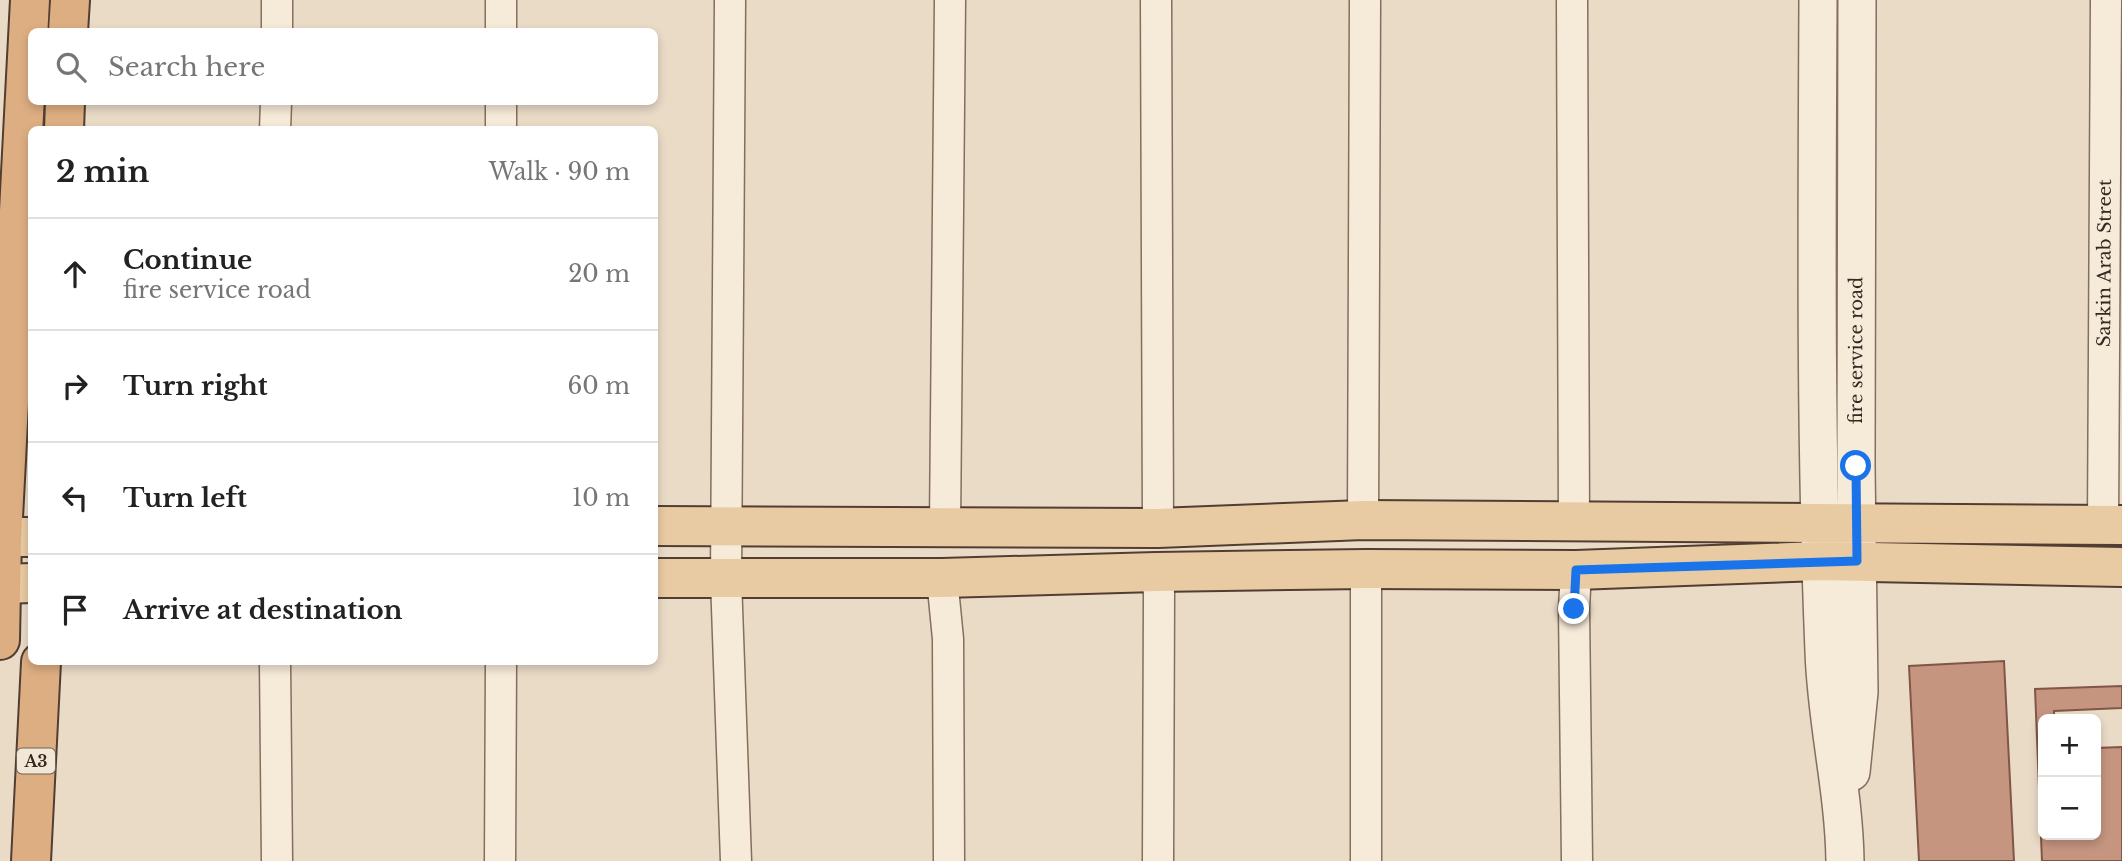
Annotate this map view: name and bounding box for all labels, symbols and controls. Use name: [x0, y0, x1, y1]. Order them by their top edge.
search box: [28, 28, 658, 105]
icon: search: [52, 48, 90, 86]
text: Search here: [108, 51, 265, 83]
text: 2 min: [56, 153, 149, 190]
text: Walk · 90 m: [489, 158, 630, 186]
street label: Sarkin Arab Street: [2093, 179, 2116, 347]
text: Continue: [123, 244, 252, 276]
icon: ahead: [56, 255, 94, 293]
text: 20 m: [568, 260, 630, 288]
text: fire service road: [123, 276, 311, 304]
street label: fire service road: [1845, 277, 1867, 424]
icon: right: [56, 367, 94, 405]
text: Turn right: [123, 370, 268, 402]
text: 60 m: [568, 372, 630, 400]
route start: [1840, 450, 1871, 481]
icon: left: [56, 479, 94, 517]
text: Turn left: [123, 482, 247, 514]
text: 10 m: [572, 484, 630, 512]
icon: arrive: [56, 591, 94, 629]
route end: [1558, 593, 1589, 624]
text: Arrive at destination: [123, 594, 403, 626]
map controls: [2038, 714, 2101, 840]
button: +: [2038, 714, 2101, 777]
road number: A3: [17, 748, 55, 774]
button: −: [2038, 777, 2101, 840]

